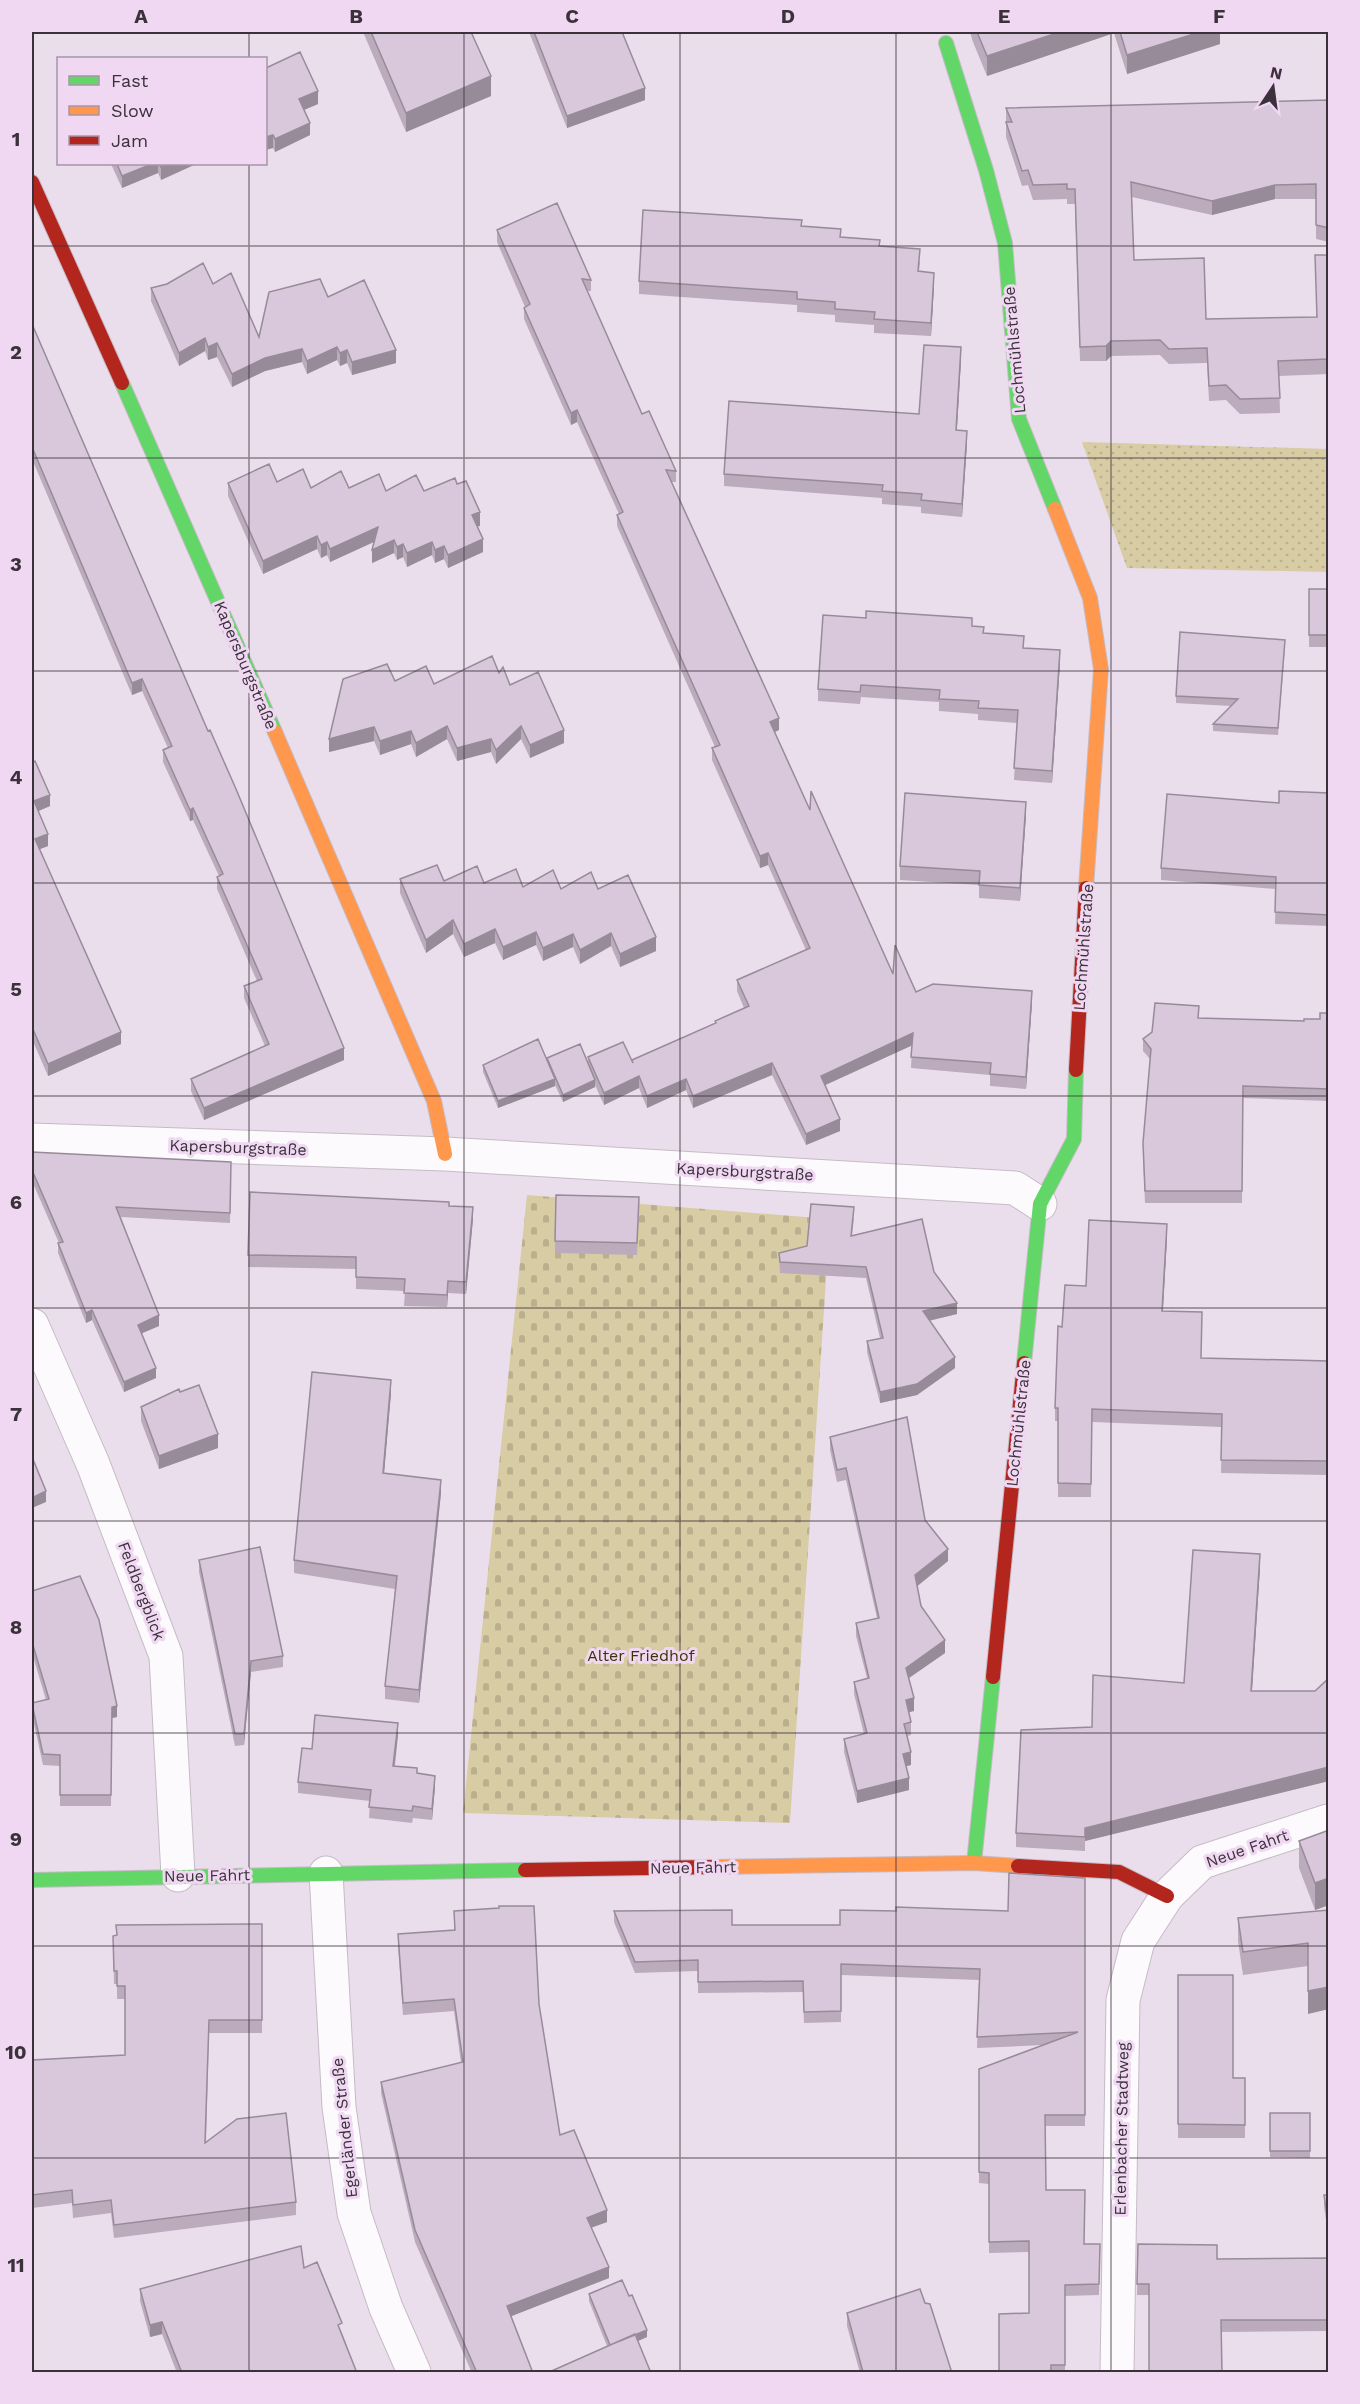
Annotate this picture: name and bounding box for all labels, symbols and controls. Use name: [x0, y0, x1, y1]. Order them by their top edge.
text: A: [134, 4, 148, 28]
text: B: [349, 4, 363, 28]
text: C: [565, 4, 579, 28]
text: D: [781, 4, 795, 28]
text: E: [998, 4, 1010, 28]
text: F: [1213, 4, 1225, 28]
legend: [57, 57, 267, 165]
north arrow: [1243, 57, 1303, 117]
text: N: [1268, 62, 1284, 83]
text: Fast: [111, 70, 149, 91]
text: Slow: [111, 100, 154, 121]
text: 1: [12, 127, 20, 151]
text: Jam: [111, 130, 148, 151]
street label: Lochmühlstraße: [999, 286, 1030, 414]
text: 2: [10, 340, 22, 364]
text: 3: [10, 552, 22, 576]
street label: Kapersburgstraße: [210, 598, 281, 732]
text: 4: [10, 765, 23, 789]
street label: Lochmühlstraße: [1070, 883, 1097, 1011]
text: 5: [10, 977, 22, 1001]
street label: Kapersburgstraße: [169, 1136, 307, 1159]
street label: Kapersburgstraße: [676, 1158, 814, 1185]
text: 6: [10, 1190, 22, 1214]
street label: Lochmühlstraße: [1002, 1359, 1035, 1487]
text: 7: [10, 1402, 22, 1426]
street label: Feldbergblick: [114, 1539, 169, 1643]
text: 8: [10, 1615, 22, 1639]
park label: Alter Friedhof: [587, 1646, 695, 1665]
street label: Neue Fahrt: [1203, 1825, 1291, 1871]
text: 9: [10, 1827, 22, 1851]
street label: Neue Fahrt: [650, 1857, 736, 1878]
street label: Neue Fahrt: [164, 1865, 250, 1886]
text: 10: [5, 2040, 27, 2064]
street label: Erlenbacher Stadtweg: [1110, 2042, 1133, 2216]
street label: Egerländer Straße: [328, 2057, 361, 2199]
text: 11: [7, 2253, 25, 2277]

